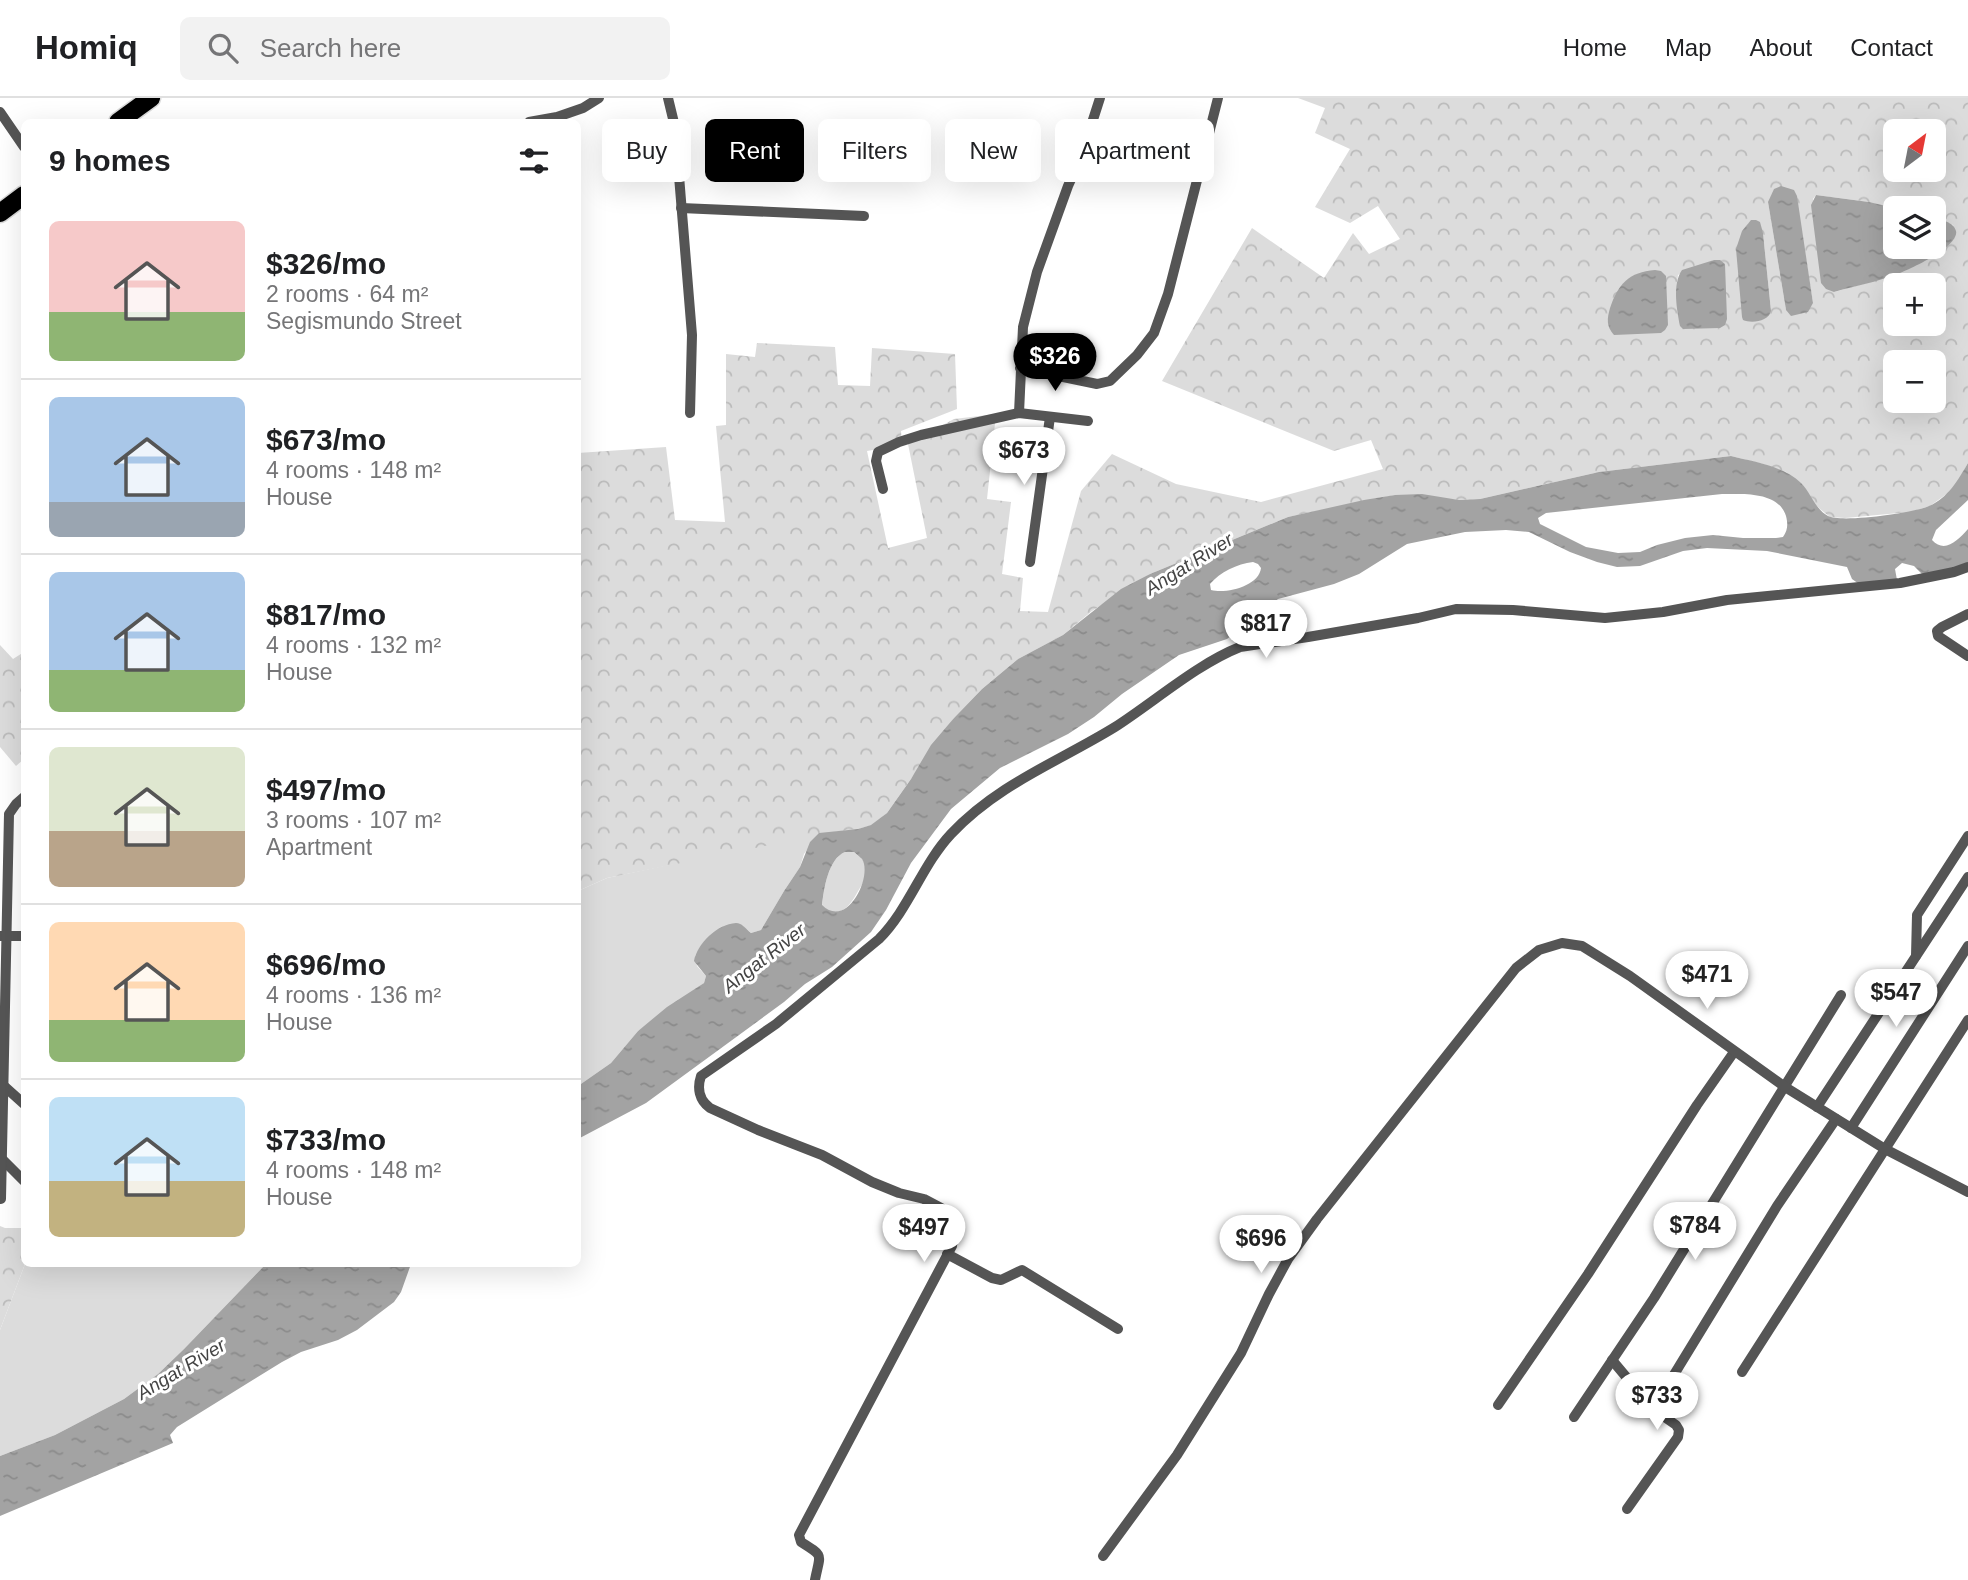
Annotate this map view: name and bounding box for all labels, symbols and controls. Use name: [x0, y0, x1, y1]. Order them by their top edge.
search box: [180, 17, 670, 80]
text: Homiq: [35, 29, 138, 66]
icon: search: [204, 29, 242, 67]
text: Search here: [260, 33, 401, 63]
text: Home: [1563, 34, 1627, 61]
text: Map: [1665, 34, 1712, 61]
text: About: [1750, 34, 1812, 61]
text: Contact: [1850, 34, 1933, 61]
chip: Buy: [602, 119, 691, 182]
chip: Rent: [705, 119, 804, 182]
chip: Filters: [818, 119, 931, 182]
chip: New: [945, 119, 1041, 182]
chip: Apartment: [1055, 119, 1214, 182]
north arrow: [1883, 119, 1946, 182]
map controls: [1883, 119, 1946, 413]
icon: filters: [515, 142, 553, 180]
text: 9 homes: [49, 144, 171, 177]
button: layers: [1883, 196, 1946, 259]
text: $326/mo: [266, 247, 386, 280]
icon: home: [105, 249, 189, 333]
button: +: [1883, 273, 1946, 336]
text: 2 rooms · 64 m²: [266, 281, 428, 307]
text: Segismundo Street: [266, 308, 462, 334]
pin: $326: [1014, 334, 1096, 393]
text: $326: [1029, 343, 1081, 369]
button: −: [1883, 350, 1946, 413]
text: $673/mo: [266, 423, 386, 456]
icon: home: [105, 425, 189, 509]
pin: $673: [983, 428, 1065, 487]
text: $673: [998, 437, 1050, 463]
text: 4 rooms · 148 m²: [266, 457, 441, 483]
text: House: [266, 484, 332, 510]
water label: Angat River: [1140, 528, 1237, 600]
text: $817/mo: [266, 598, 386, 631]
icon: home: [105, 600, 189, 684]
pin: $817: [1225, 601, 1307, 660]
text: $817: [1240, 610, 1292, 636]
text: 4 rooms · 132 m²: [266, 632, 441, 658]
text: House: [266, 659, 332, 685]
text: $497/mo: [266, 773, 386, 806]
icon: home: [105, 775, 189, 859]
text: 3 rooms · 107 m²: [266, 807, 441, 833]
text: Apartment: [266, 834, 372, 860]
water label: Angat River: [718, 919, 810, 997]
text: $696/mo: [266, 948, 386, 981]
icon: home: [105, 950, 189, 1034]
pin: $471: [1666, 951, 1748, 1011]
text: $471: [1681, 961, 1733, 987]
pin: $547: [1855, 970, 1937, 1029]
text: $547: [1870, 979, 1922, 1005]
text: 4 rooms · 136 m²: [266, 982, 441, 1008]
text: House: [266, 1009, 332, 1035]
text: $733/mo: [266, 1123, 386, 1156]
icon: home: [105, 1125, 189, 1209]
text: 4 rooms · 148 m²: [266, 1157, 441, 1183]
text: House: [266, 1184, 332, 1210]
pin: $784: [1654, 1202, 1736, 1262]
pin: $497: [883, 1204, 965, 1264]
text: $784: [1669, 1212, 1721, 1238]
text: $497: [898, 1214, 950, 1240]
pin: $696: [1220, 1216, 1302, 1275]
text: $696: [1235, 1225, 1287, 1251]
water label: Angat River: [132, 1334, 230, 1404]
pin: $733: [1616, 1372, 1698, 1432]
text: $733: [1631, 1382, 1683, 1408]

